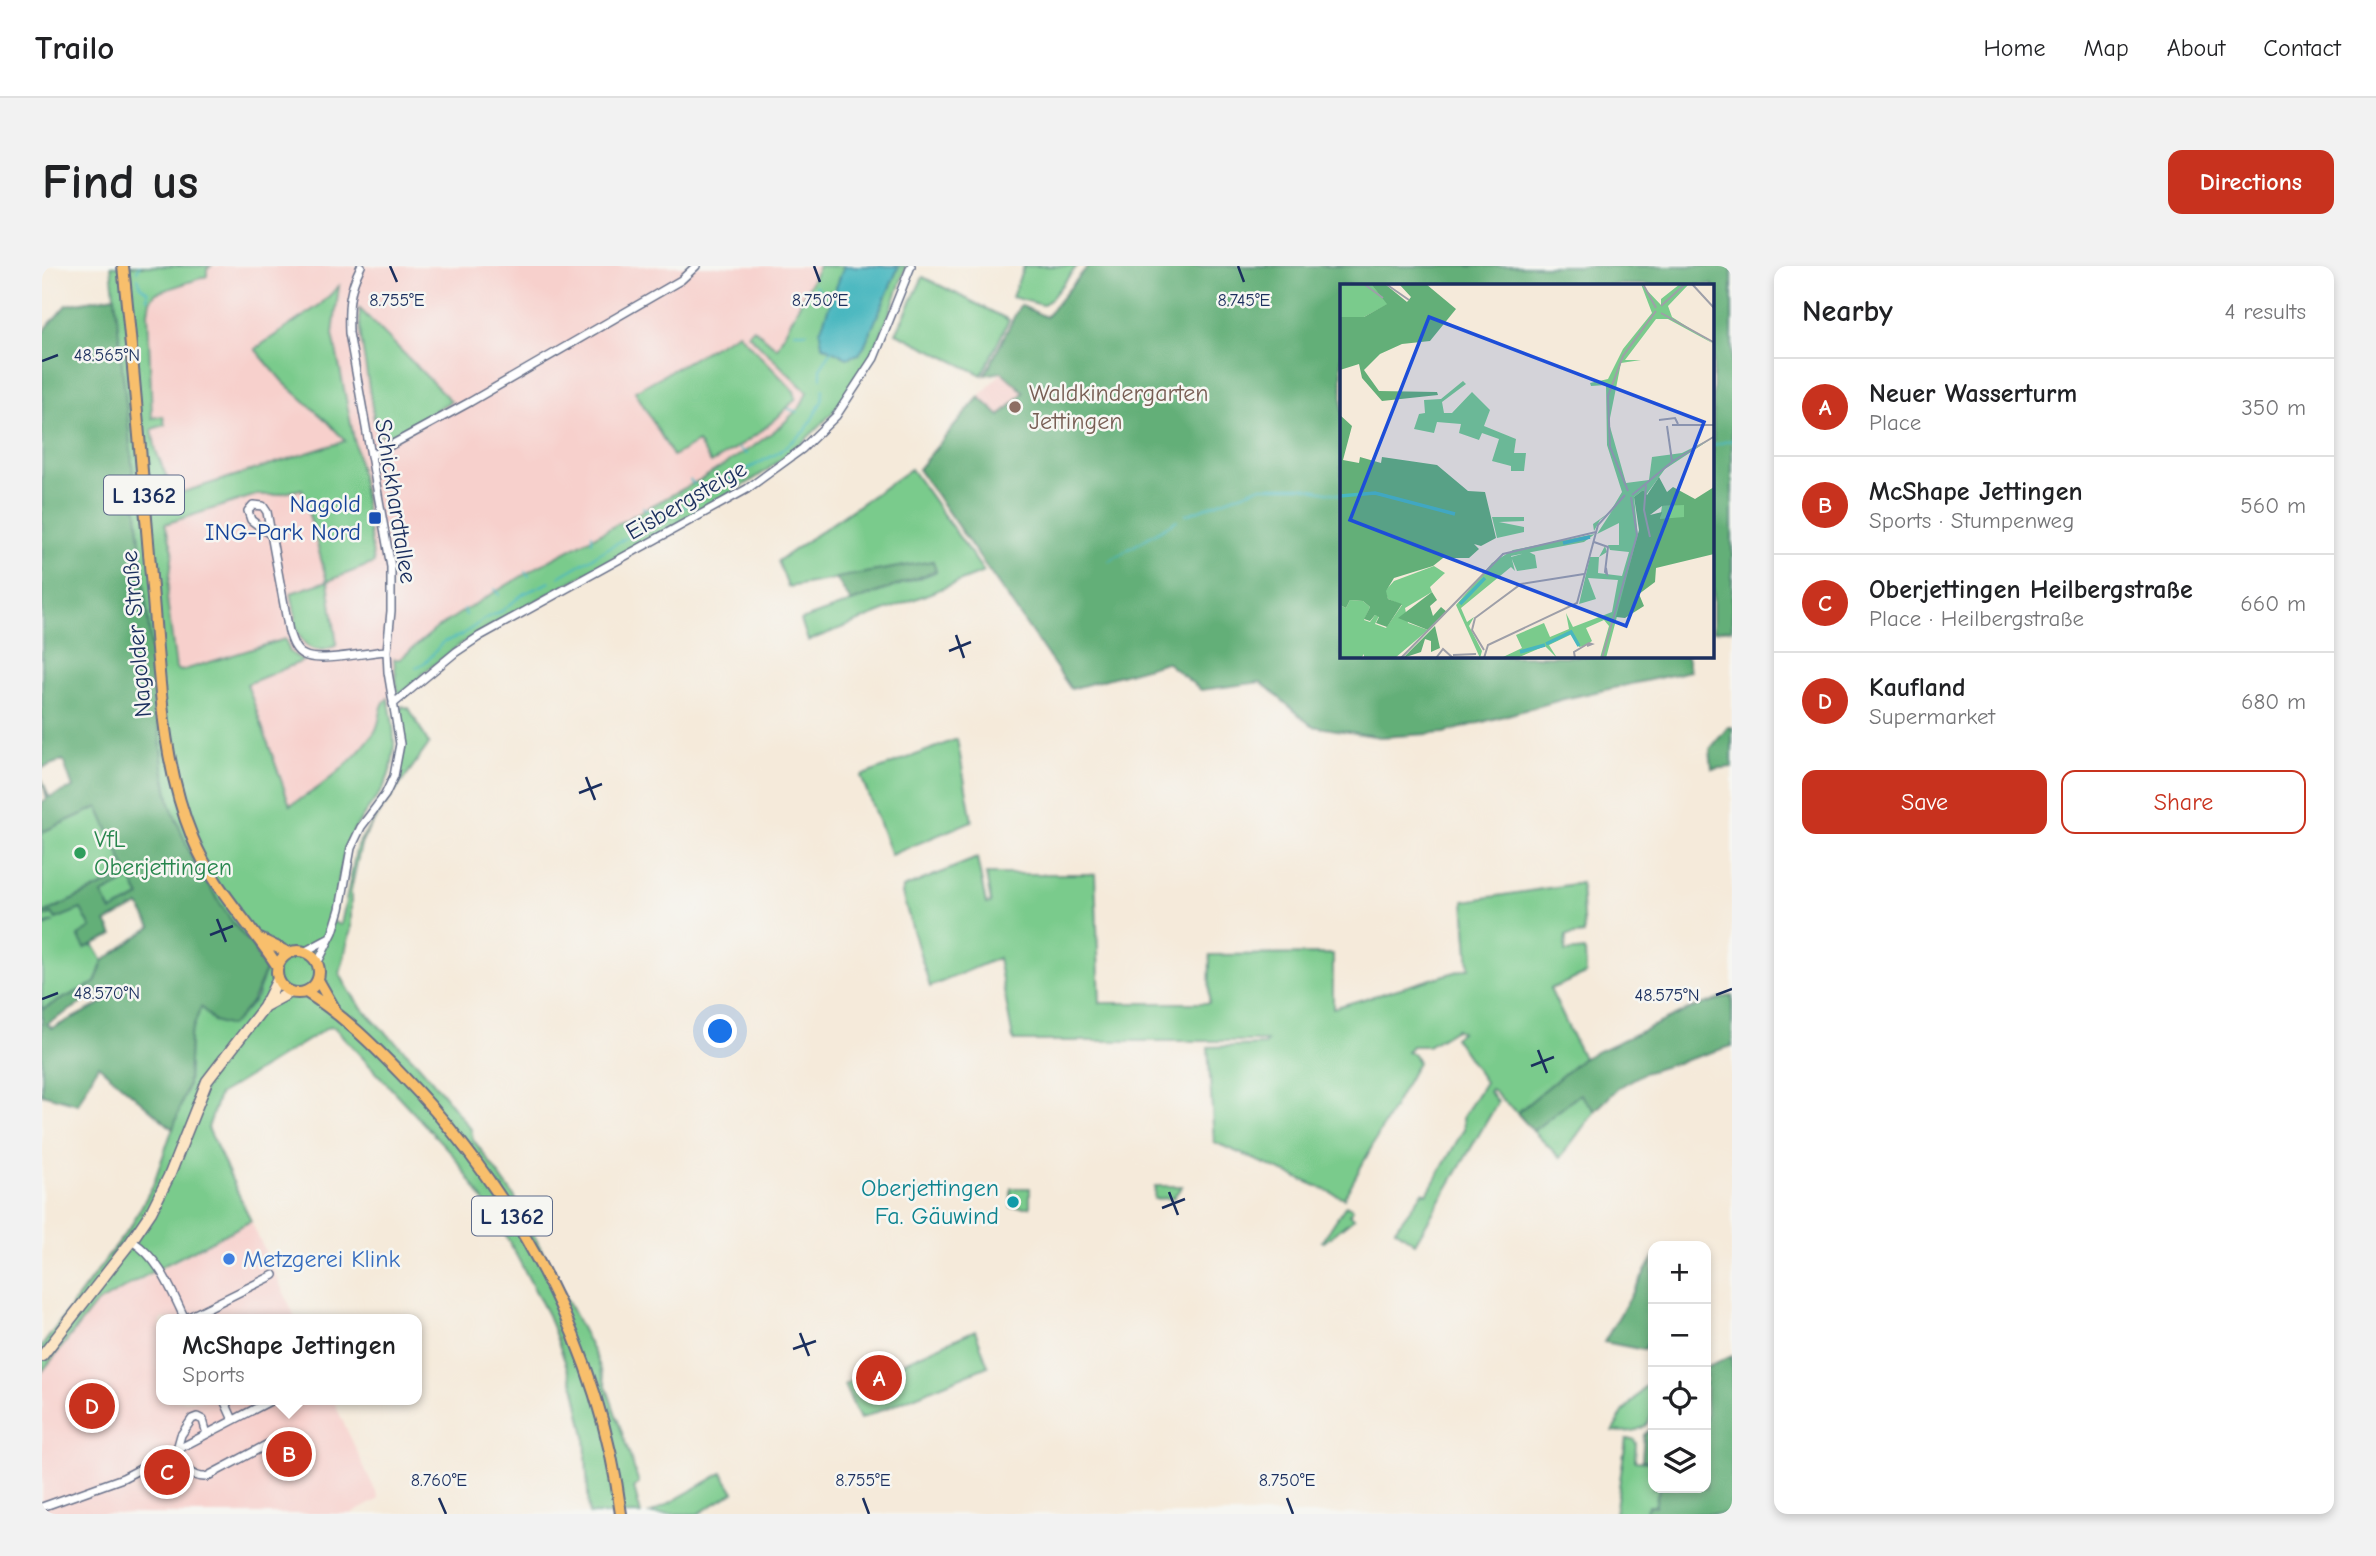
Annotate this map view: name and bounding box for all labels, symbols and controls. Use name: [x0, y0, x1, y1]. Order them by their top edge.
text: Trailo: [35, 29, 114, 67]
text: Home: [1984, 34, 2045, 62]
text: Map: [2083, 34, 2129, 62]
text: About: [2167, 34, 2225, 62]
text: Contact: [2263, 34, 2341, 62]
button: Directions: [2168, 150, 2334, 214]
text: Find us: [42, 154, 198, 210]
inset map: [1340, 284, 1714, 658]
text: 8.755°E: [369, 290, 425, 311]
text: 8.750°E: [792, 290, 848, 311]
text: 8.745°E: [1218, 290, 1271, 311]
text: Nearby: [1802, 294, 1893, 329]
text: 4 results: [2224, 298, 2306, 325]
text: 48.565°N: [74, 345, 140, 366]
place label: Waldkindergarten Jettingen: [1029, 379, 1209, 435]
text: Neuer Wasserturm: [1869, 379, 2077, 409]
text: A: [1819, 394, 1831, 421]
text: 350 m: [2241, 394, 2306, 421]
marker: Waldkindergarten Jettingen: [1007, 399, 1023, 415]
text: Place: [1869, 409, 1921, 436]
street label: Schickhardtallee: [369, 417, 423, 585]
street label: Eisbergsteige: [621, 454, 751, 546]
road number: L 1362: [104, 476, 184, 514]
text: McShape Jettingen: [1869, 477, 2083, 507]
place label: Nagold ING-Park Nord: [205, 490, 361, 546]
text: B: [1818, 492, 1832, 519]
text: 560 m: [2240, 492, 2306, 519]
text: Sports · Stumpenweg: [1869, 507, 2074, 534]
marker: Nagold ING-Park Nord: [367, 510, 383, 526]
street label: Nagolder Straße: [115, 549, 157, 719]
text: Oberjettingen Heilbergstraße: [1869, 575, 2193, 605]
text: C: [1818, 590, 1832, 617]
text: 660 m: [2240, 590, 2306, 617]
text: Place · Heilbergstraße: [1869, 605, 2084, 632]
text: Kaufland: [1869, 673, 1966, 703]
text: D: [1818, 688, 1832, 715]
text: 680 m: [2241, 688, 2306, 715]
text: Supermarket: [1869, 703, 1995, 730]
button: Save: [1802, 770, 2047, 834]
button: Share: [2061, 770, 2306, 834]
place label: VfL Oberjettingen: [94, 825, 232, 881]
marker: VfL Oberjettingen: [72, 845, 88, 861]
text: 48.570°N: [74, 983, 140, 1004]
text: 48.575°N: [1634, 985, 1700, 1006]
your location: [703, 1014, 737, 1048]
place label: Oberjettingen Fa. Gäuwind: [861, 1174, 999, 1230]
marker: Oberjettingen Fa. Gäuwind: [1005, 1194, 1021, 1210]
road number: L 1362: [472, 1197, 552, 1236]
map controls: [1648, 1241, 1711, 1493]
button: +: [1648, 1241, 1711, 1304]
place label: Metzgerei Klink: [243, 1245, 401, 1273]
marker: Metzgerei Klink: [221, 1251, 237, 1267]
button: −: [1648, 1304, 1711, 1367]
popup: [156, 1314, 422, 1405]
text: McShape Jettingen: [182, 1331, 396, 1361]
pin: A: [856, 1352, 902, 1404]
text: Sports: [182, 1361, 245, 1388]
button: locate: [1648, 1367, 1711, 1430]
pin: D: [69, 1380, 115, 1432]
pin: B: [266, 1428, 312, 1480]
button: layers: [1648, 1430, 1711, 1493]
pin: C: [144, 1446, 190, 1498]
text: 8.760°E: [411, 1470, 467, 1491]
text: 8.755°E: [835, 1470, 891, 1491]
text: 8.750°E: [1259, 1470, 1315, 1491]

